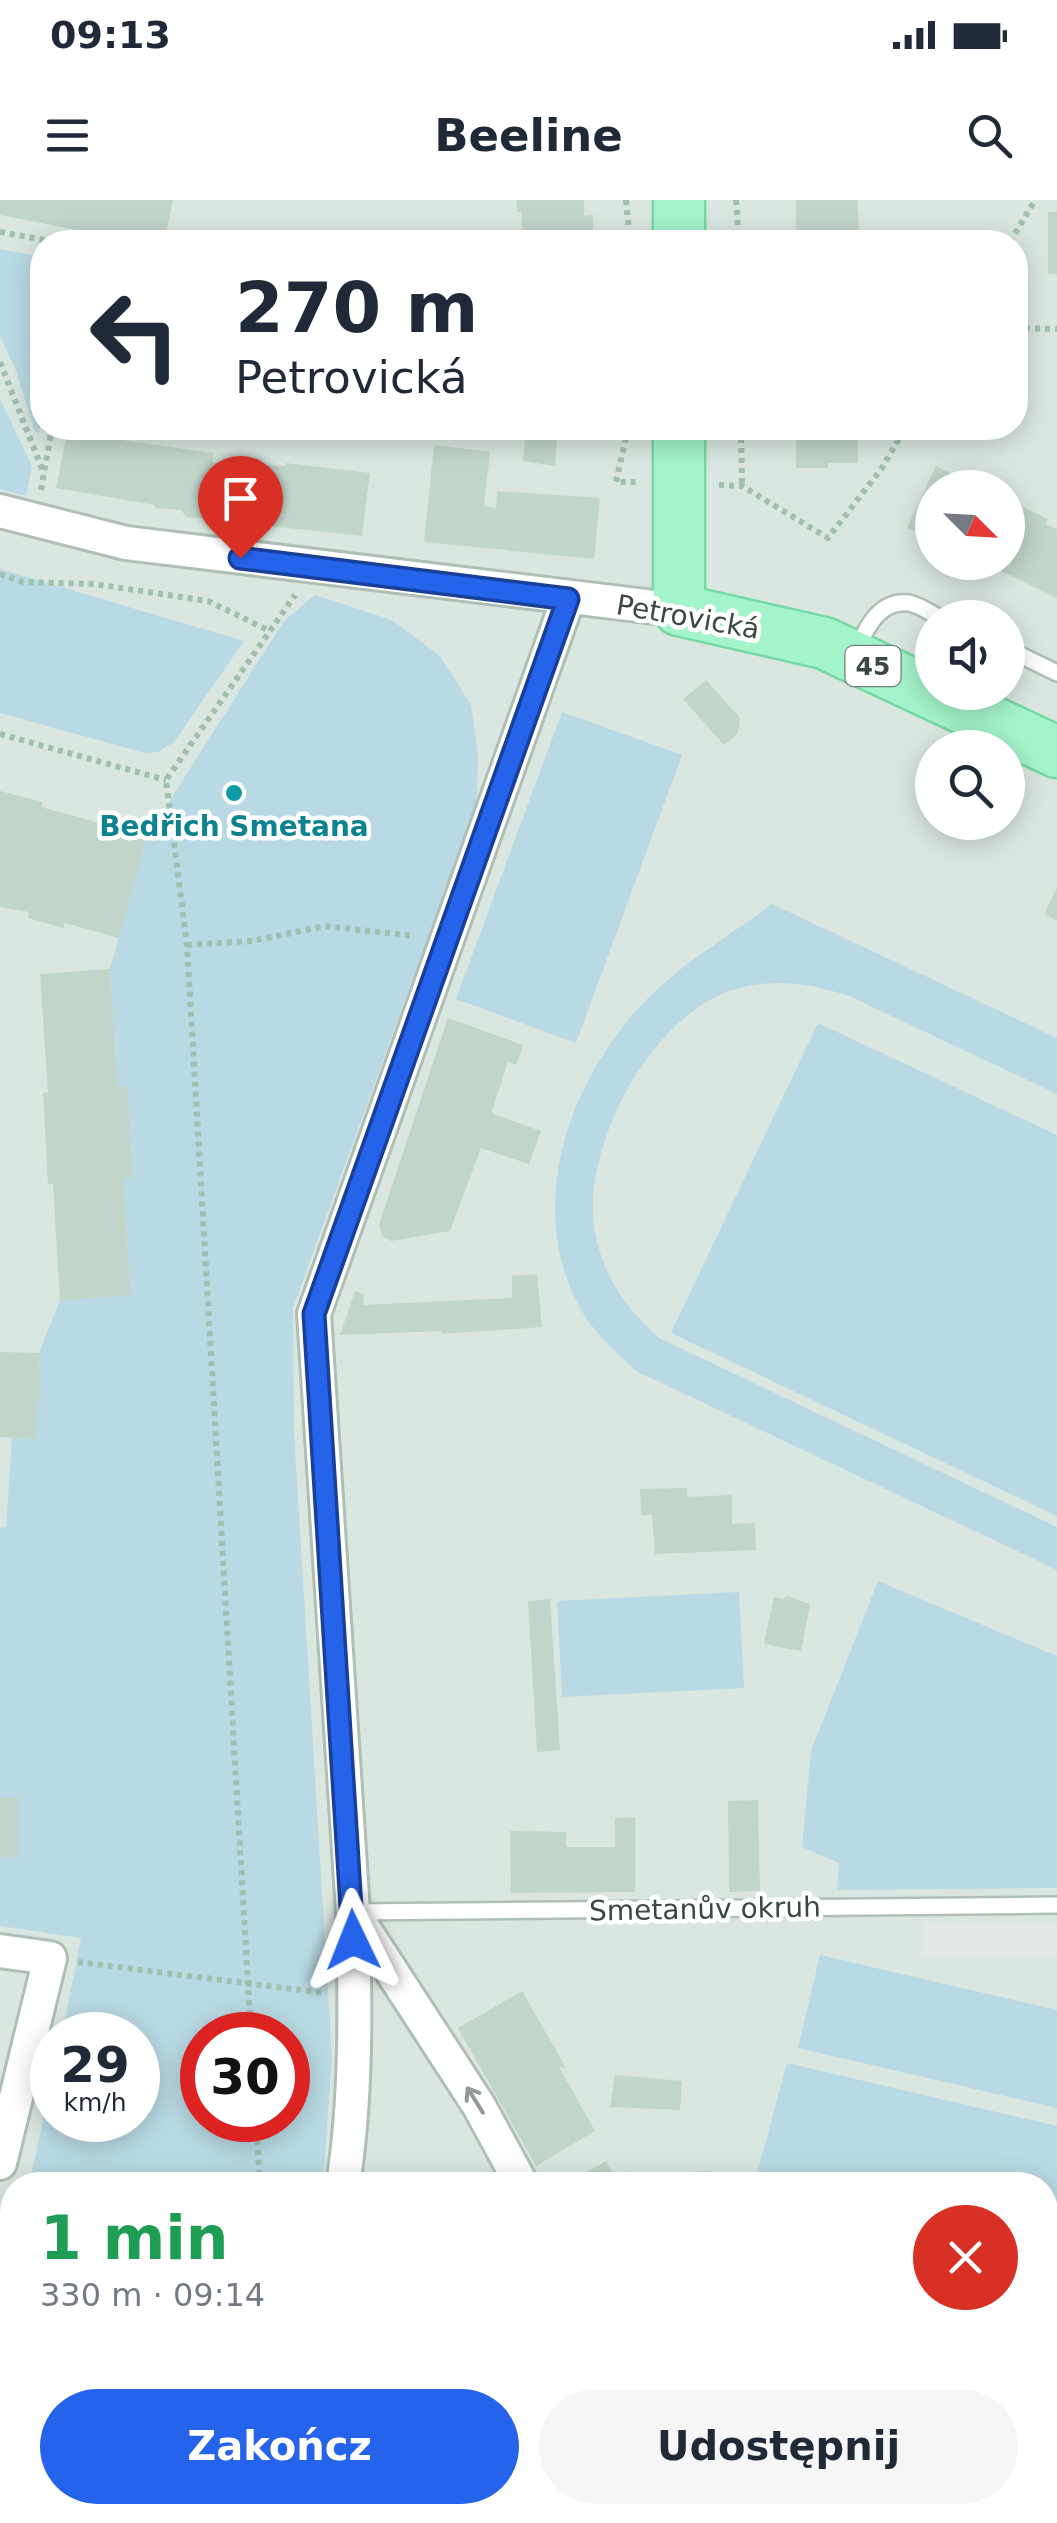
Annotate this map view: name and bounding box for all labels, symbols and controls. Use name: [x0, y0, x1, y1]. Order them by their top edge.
text: 09:13: [50, 13, 171, 57]
icon: menu: [40, 108, 95, 163]
icon: search: [962, 108, 1017, 163]
text: Beeline: [434, 109, 623, 162]
text: 270 m: [235, 267, 478, 349]
icon: left: [70, 270, 200, 400]
text: Petrovická: [235, 351, 468, 404]
pin: [198, 456, 283, 559]
north arrow: [915, 470, 1025, 580]
map controls: [915, 470, 1025, 840]
icon: arrive: [213, 471, 268, 526]
street label: Petrovická: [614, 588, 762, 646]
button: sound: [915, 600, 1025, 710]
road number: 45: [846, 646, 900, 686]
button: search: [915, 730, 1025, 840]
marker: Bedřich Smetana: [223, 782, 245, 804]
place label: Bedřich Smetana: [99, 810, 369, 843]
position arrow: [301, 1888, 405, 1992]
street label: Smetanův okruh: [589, 1890, 821, 1928]
speed limit sign: 30: [180, 2012, 310, 2142]
text: 29: [60, 2036, 130, 2094]
one-way arrow: [464, 2086, 485, 2115]
text: km/h: [63, 2088, 127, 2117]
text: 1 min: [40, 2203, 228, 2273]
button: close: [913, 2205, 1018, 2310]
text: 330 m · 09:14: [40, 2276, 265, 2314]
button: Zakończ: [40, 2389, 519, 2504]
button: Udostępnij: [539, 2389, 1018, 2504]

